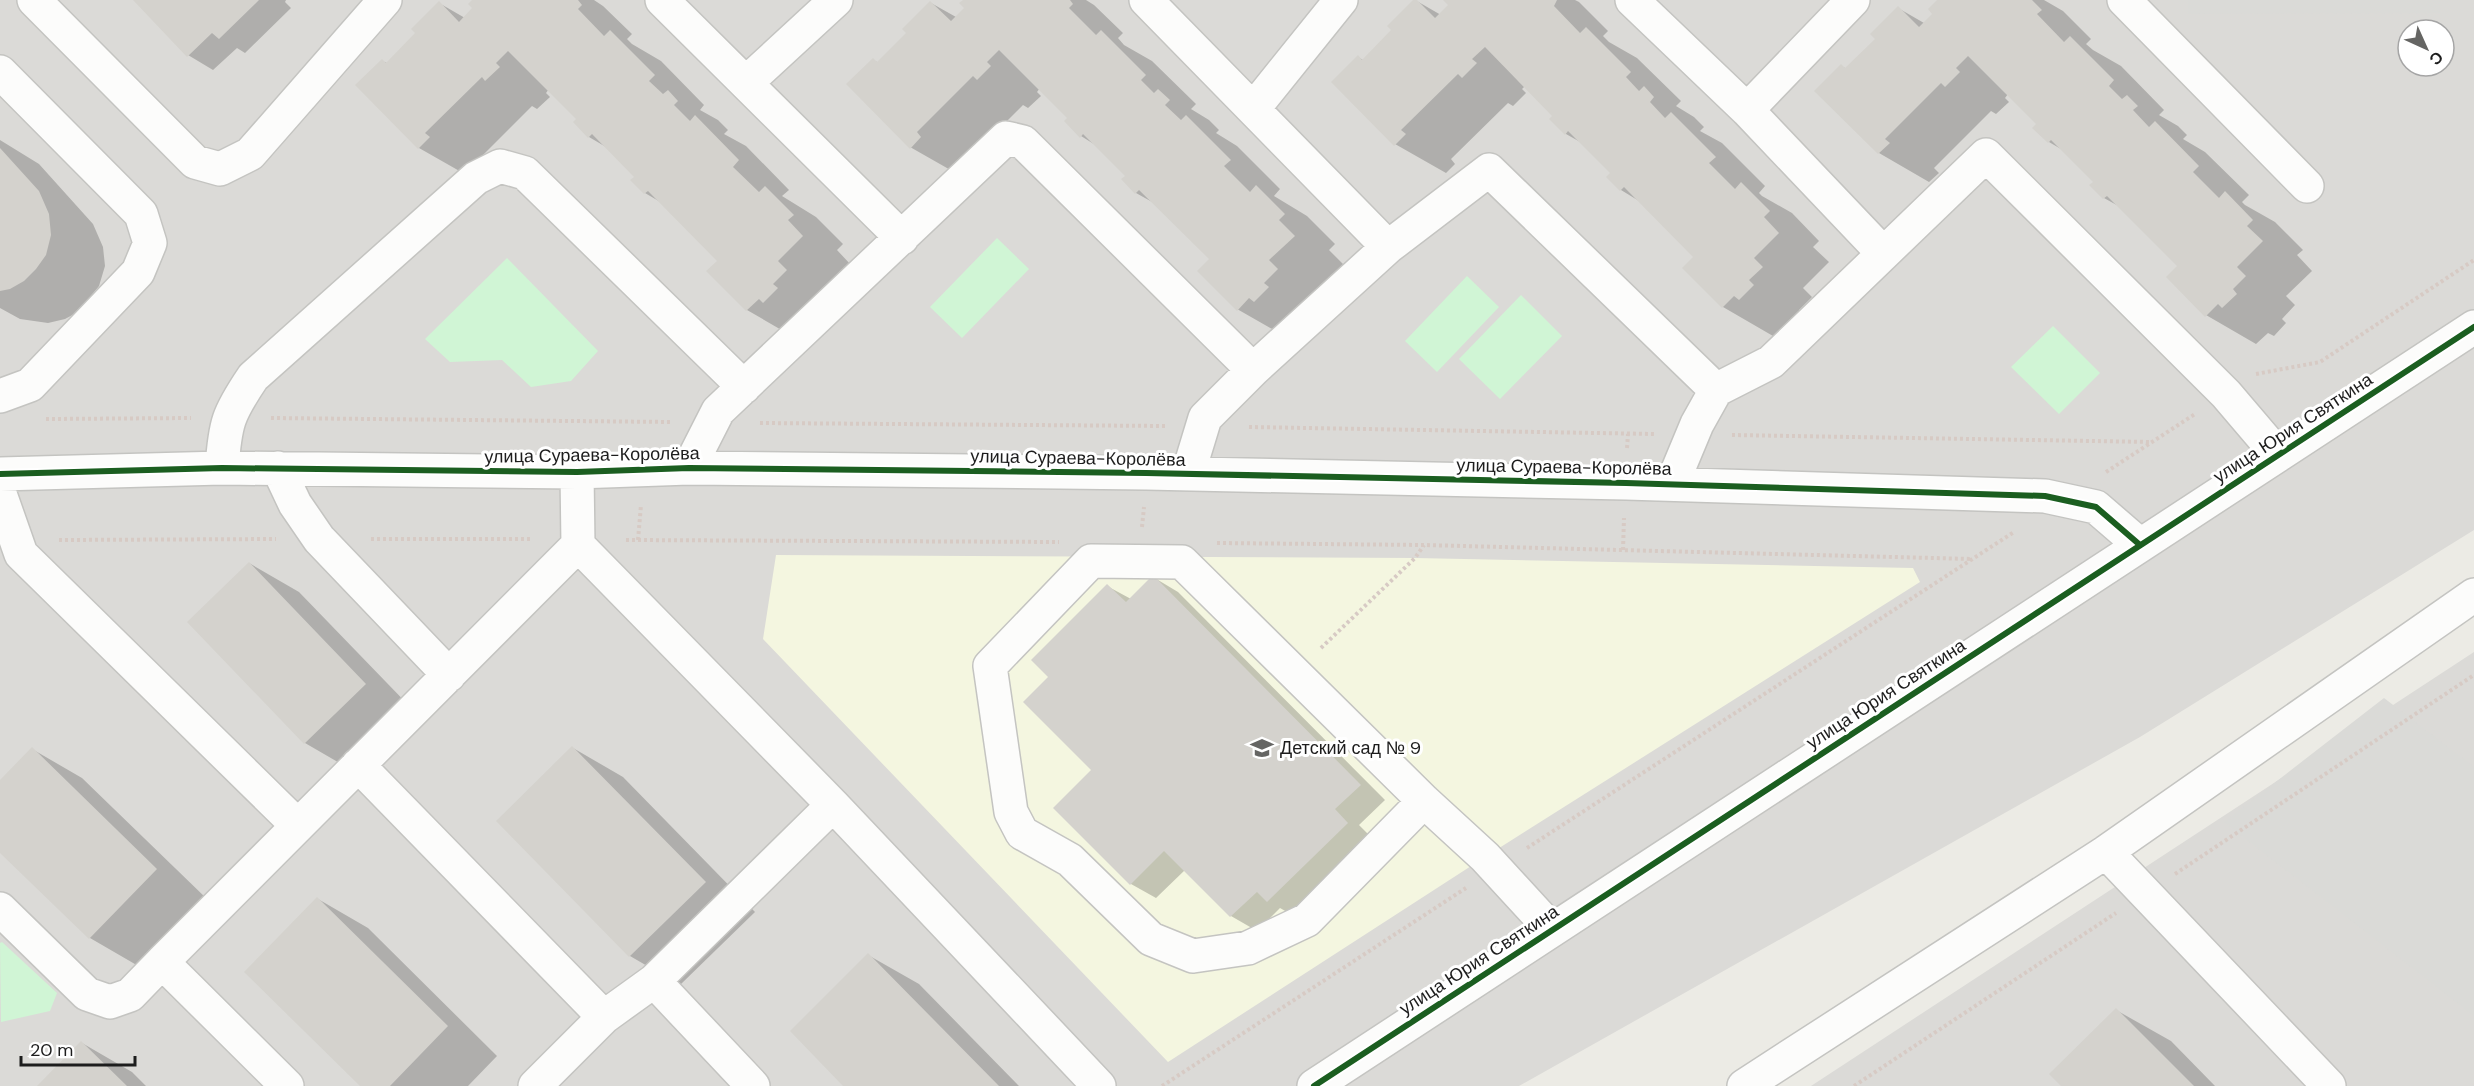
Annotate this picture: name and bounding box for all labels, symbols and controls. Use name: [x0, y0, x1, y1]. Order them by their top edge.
north arrow: [2396, 18, 2456, 78]
text: С: [2424, 47, 2448, 70]
street label: улица Юрия Святкина: [2209, 367, 2378, 489]
street label: улица Сураева-Королёва: [484, 441, 701, 469]
street label: улица Сураева-Королёва: [970, 444, 1187, 472]
street label: улица Сураева-Королёва: [1456, 453, 1673, 481]
street label: улица Юрия Святкина: [1802, 633, 1971, 755]
school or university icon: Детский сад № 9: [1249, 735, 1275, 761]
place label: Детский сад № 9: [1280, 736, 1421, 760]
street label: улица Юрия Святкина: [1395, 899, 1564, 1021]
scale bar: [21, 1029, 135, 1067]
text: 20 m: [30, 1038, 73, 1062]

